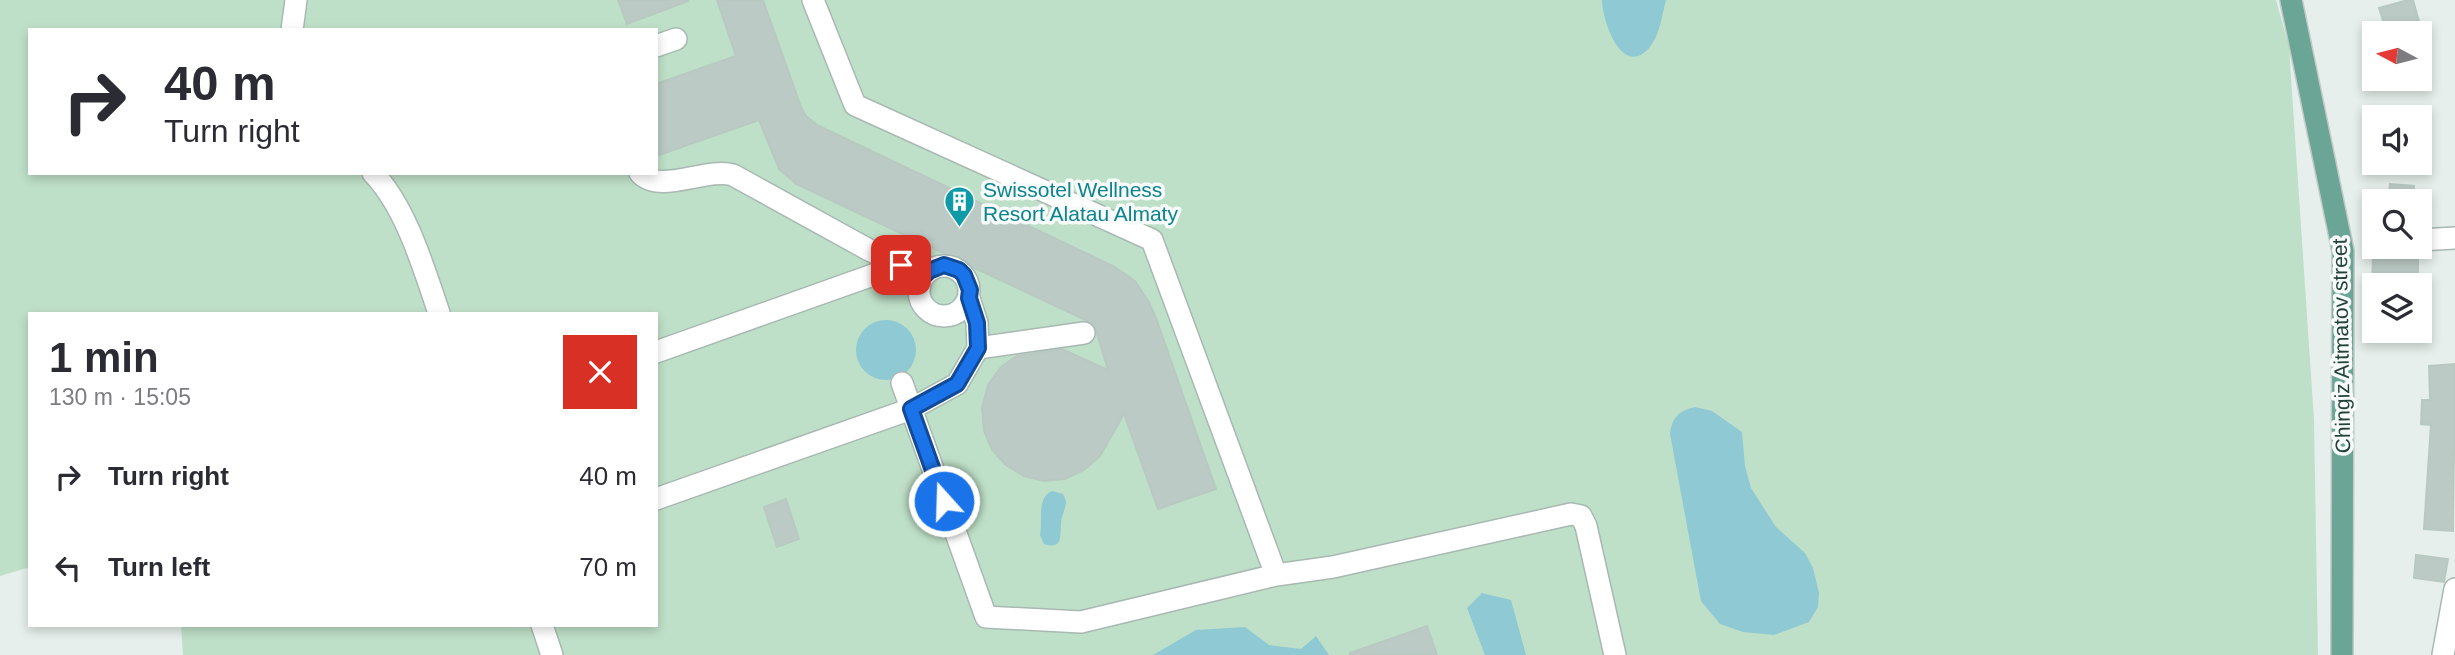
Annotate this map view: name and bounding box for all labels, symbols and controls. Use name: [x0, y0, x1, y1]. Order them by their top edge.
north arrow: [2362, 21, 2432, 91]
map controls: [2362, 21, 2432, 343]
icon: right: [49, 56, 140, 147]
text: 40 m: [164, 56, 276, 110]
button: sound: [2362, 105, 2432, 175]
text: Turn right: [164, 113, 300, 149]
place label: Swissotel Wellness Resort Alatau Almaty: [983, 178, 1178, 225]
building icon: Swissotel Wellness Resort Alatau Almaty: [943, 184, 977, 228]
button: search: [2362, 189, 2432, 259]
pin: [871, 235, 931, 295]
street label: Chingiz Aitmatov street: [2328, 238, 2354, 454]
icon: arrive: [882, 246, 920, 284]
button: layers: [2362, 273, 2432, 343]
text: 1 min: [49, 334, 159, 381]
button: close: [563, 335, 637, 409]
text: 130 m · 15:05: [49, 384, 191, 410]
icon: right: [49, 458, 87, 496]
text: Turn right: [108, 461, 229, 491]
text: 40 m: [579, 461, 637, 491]
position arrow: [907, 464, 981, 538]
icon: left: [49, 549, 87, 587]
text: Turn left: [108, 552, 210, 582]
text: 70 m: [579, 552, 637, 582]

